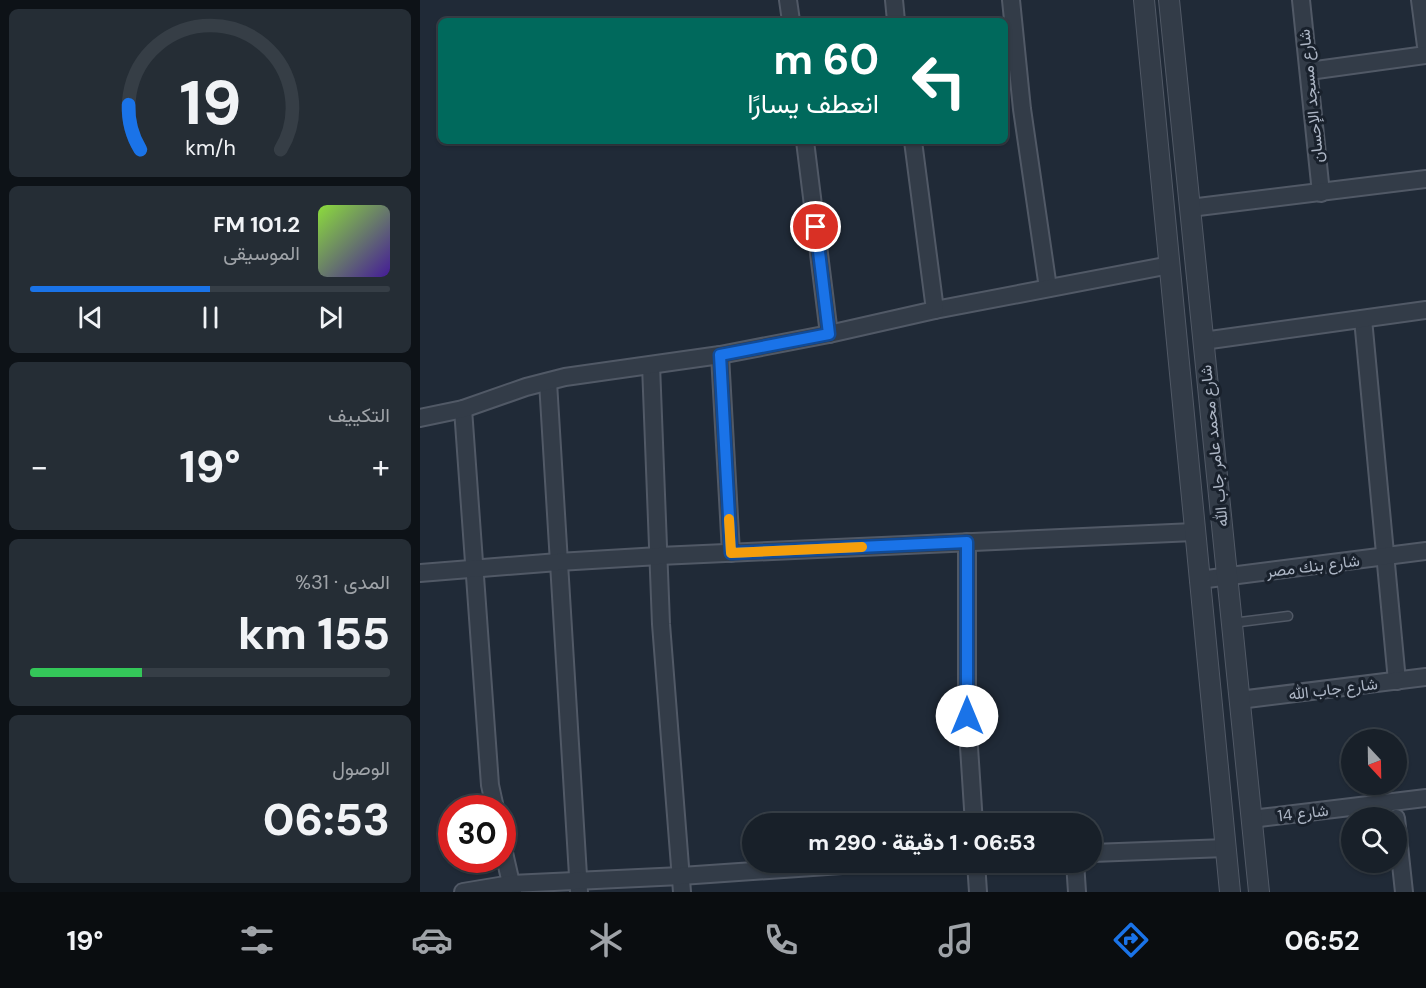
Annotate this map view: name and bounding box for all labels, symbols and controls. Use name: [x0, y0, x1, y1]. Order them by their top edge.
street label: شارع مسجد الإحسان: [1294, 28, 1329, 164]
text: 60 m: [773, 32, 879, 87]
icon: left: [900, 42, 978, 120]
text: 19: [179, 62, 241, 143]
text: انعطف يسارًا: [747, 86, 879, 121]
text: km/h: [185, 134, 235, 162]
pin: [790, 201, 841, 252]
text: 101.2 FM: [213, 210, 300, 239]
icon: arrive: [799, 210, 832, 243]
text: الموسيقى: [223, 240, 300, 266]
icon: previous: [74, 301, 107, 334]
icon: pause: [194, 301, 227, 334]
icon: next: [314, 301, 347, 334]
street label: شارع محمد عامر جاب الله: [1195, 364, 1234, 528]
text: التكييف: [328, 402, 390, 428]
text: 19°: [179, 437, 241, 496]
text: −: [30, 445, 48, 488]
text: +: [372, 445, 390, 488]
street label: شارع بنك مصر: [1264, 550, 1361, 583]
text: المدى · 31%: [295, 569, 390, 595]
text: 155 km: [238, 604, 390, 663]
street label: شارع جاب الله: [1287, 673, 1379, 706]
position arrow: [935, 684, 999, 748]
north arrow: [1341, 729, 1407, 795]
map controls: [1341, 729, 1407, 873]
text: الوصول: [332, 755, 390, 781]
text: 06:53: [263, 790, 390, 849]
speed limit sign: 30: [438, 795, 516, 873]
street label: شارع 14: [1276, 799, 1330, 828]
button: search: [1341, 807, 1407, 873]
text: 06:53 · 1 دقيقة · 290 m: [808, 828, 1036, 857]
icon: filters: [236, 919, 278, 961]
icon: car: [411, 919, 453, 961]
icon: climate: [585, 919, 627, 961]
icon: phone: [760, 919, 802, 961]
icon: music: [935, 919, 977, 961]
icon: directions: [1110, 919, 1152, 961]
text: 19°: [66, 923, 103, 958]
text: 06:52: [1284, 923, 1360, 958]

